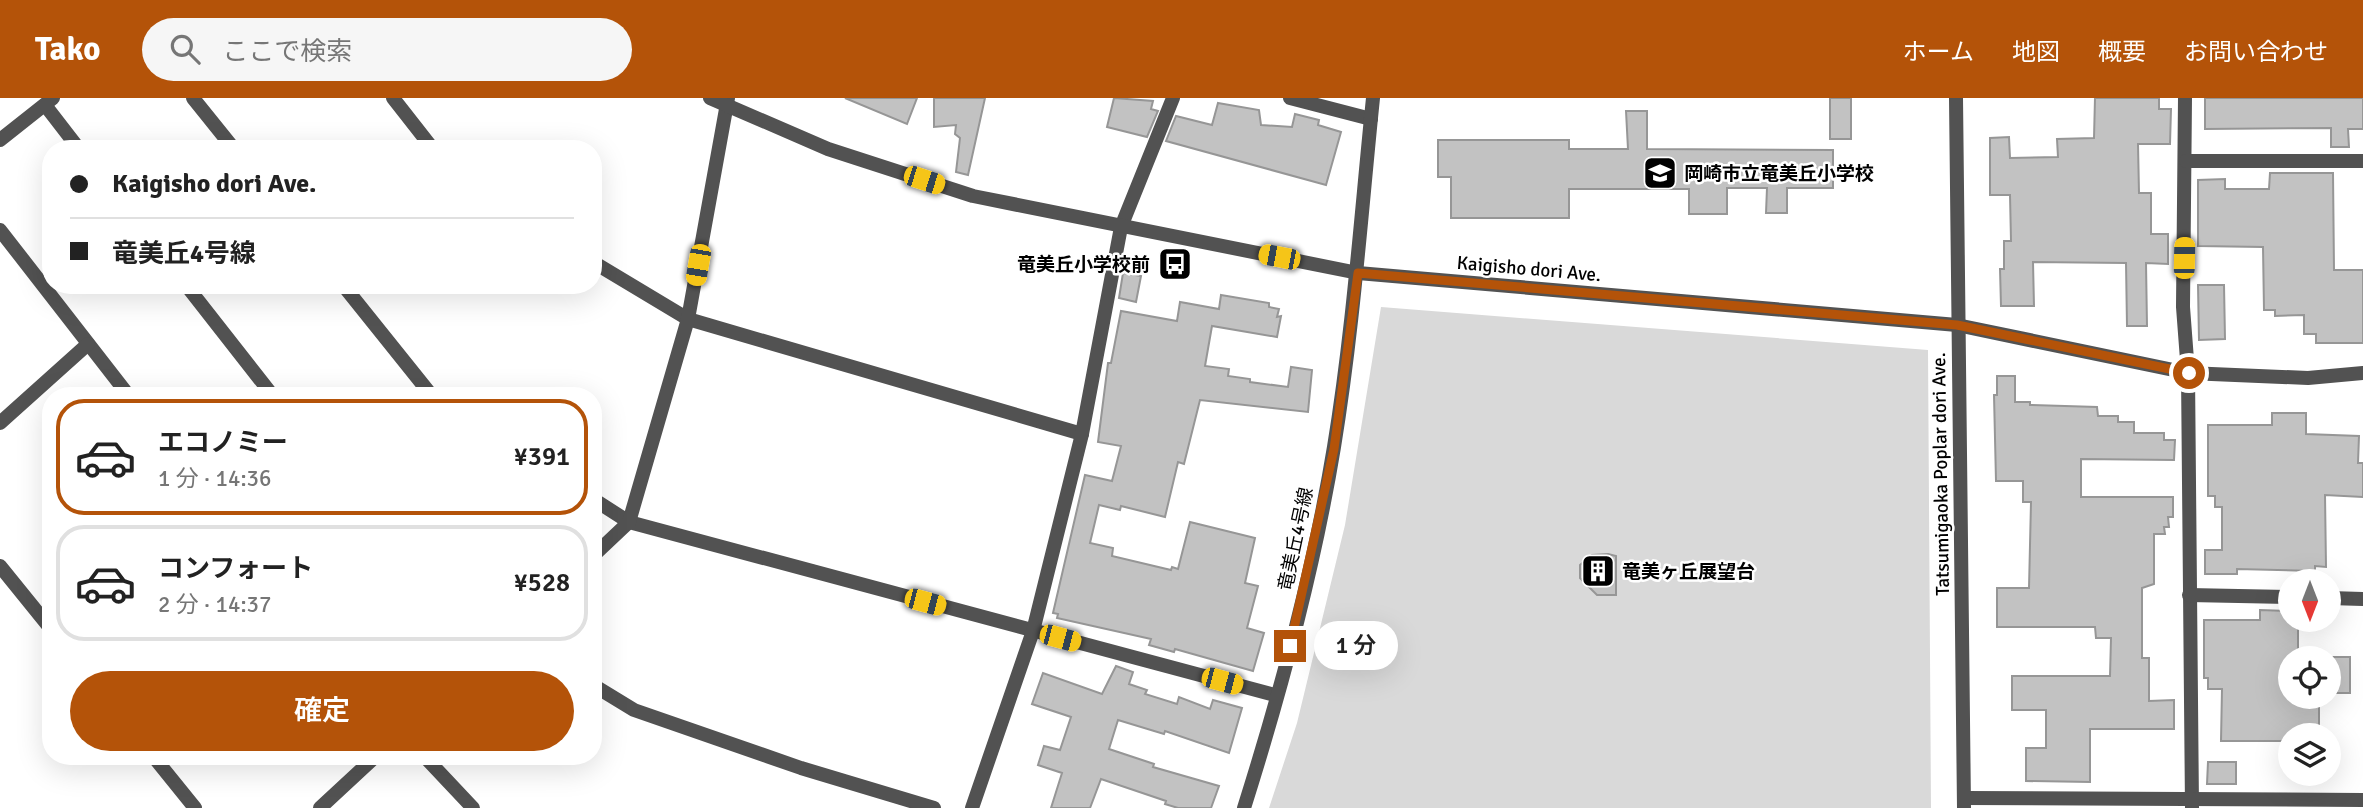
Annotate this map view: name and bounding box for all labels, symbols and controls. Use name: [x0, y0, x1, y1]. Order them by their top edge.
search box: [142, 18, 632, 81]
text: Tako: [35, 29, 100, 70]
icon: search: [166, 30, 204, 68]
text: ここで検索: [222, 36, 352, 68]
text: ホーム: [1903, 37, 1974, 67]
text: 地図: [2012, 37, 2060, 67]
text: 概要: [2098, 37, 2146, 67]
text: お問い合わせ: [2184, 37, 2328, 67]
school or university icon: 岡崎市立竜美丘小学校: [1641, 154, 1679, 192]
place label: 岡崎市立竜美丘小学校: [1684, 162, 1874, 186]
car: [901, 164, 948, 196]
text: Kaigisho dori Ave.: [112, 168, 317, 200]
car: [2174, 237, 2195, 279]
text: 竜美丘4号線: [112, 238, 256, 270]
car: [685, 242, 712, 288]
car: [1257, 243, 1302, 271]
bus stop icon: 竜美丘小学校前: [1156, 245, 1194, 283]
street label: Kaigisho dori Ave.: [1456, 251, 1602, 287]
place label: 竜美丘小学校前: [1017, 253, 1150, 277]
street label: Tatsumigaoka Poplar dori Ave.: [1927, 352, 1955, 596]
route start: [2173, 357, 2205, 389]
icon: car: [74, 426, 137, 489]
text: エコノミー: [158, 427, 288, 459]
text: ¥391: [514, 441, 570, 473]
text: 1 分 · 14:36: [158, 464, 271, 493]
street label: 竜美丘4号線: [1273, 485, 1319, 593]
icon: car: [74, 552, 137, 615]
building icon: 竜美ヶ丘展望台: [1579, 552, 1617, 590]
text: コンフォート: [158, 553, 313, 585]
place label: 竜美ヶ丘展望台: [1622, 560, 1755, 584]
text: ¥528: [514, 567, 570, 599]
north arrow: [2278, 569, 2342, 632]
map controls: [2278, 569, 2341, 786]
car: [902, 586, 949, 618]
text: 2 分 · 14:37: [158, 590, 271, 619]
car: [1037, 622, 1084, 654]
callout: 1 分: [1314, 622, 1398, 670]
route end: [1274, 630, 1306, 662]
text: 1 分: [1336, 631, 1376, 660]
button: locate: [2278, 646, 2341, 709]
car: [1199, 665, 1246, 697]
button: 確定: [70, 671, 574, 751]
button: layers: [2278, 723, 2341, 786]

